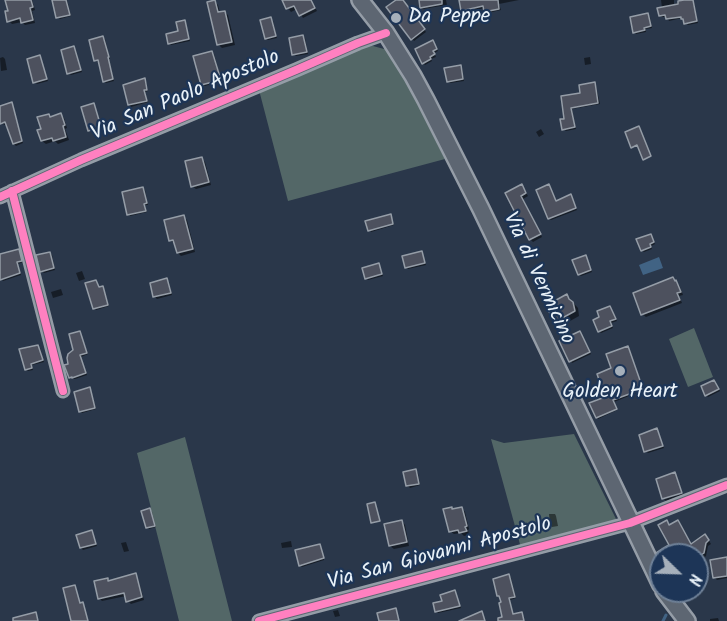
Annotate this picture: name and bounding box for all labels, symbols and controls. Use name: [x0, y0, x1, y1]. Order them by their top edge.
place label: Da Peppe: [408, 5, 490, 31]
marker: Da Peppe: [389, 11, 403, 25]
street label: Via San Paolo Apostolo: [88, 46, 284, 148]
street label: Via di Vermicino: [495, 209, 579, 349]
marker: Golden Heart: [613, 364, 627, 378]
place label: Golden Heart: [562, 380, 678, 406]
street label: Via San Giovanni Apostolo: [325, 513, 555, 597]
north arrow: [649, 543, 709, 603]
text: N: [681, 570, 708, 589]

